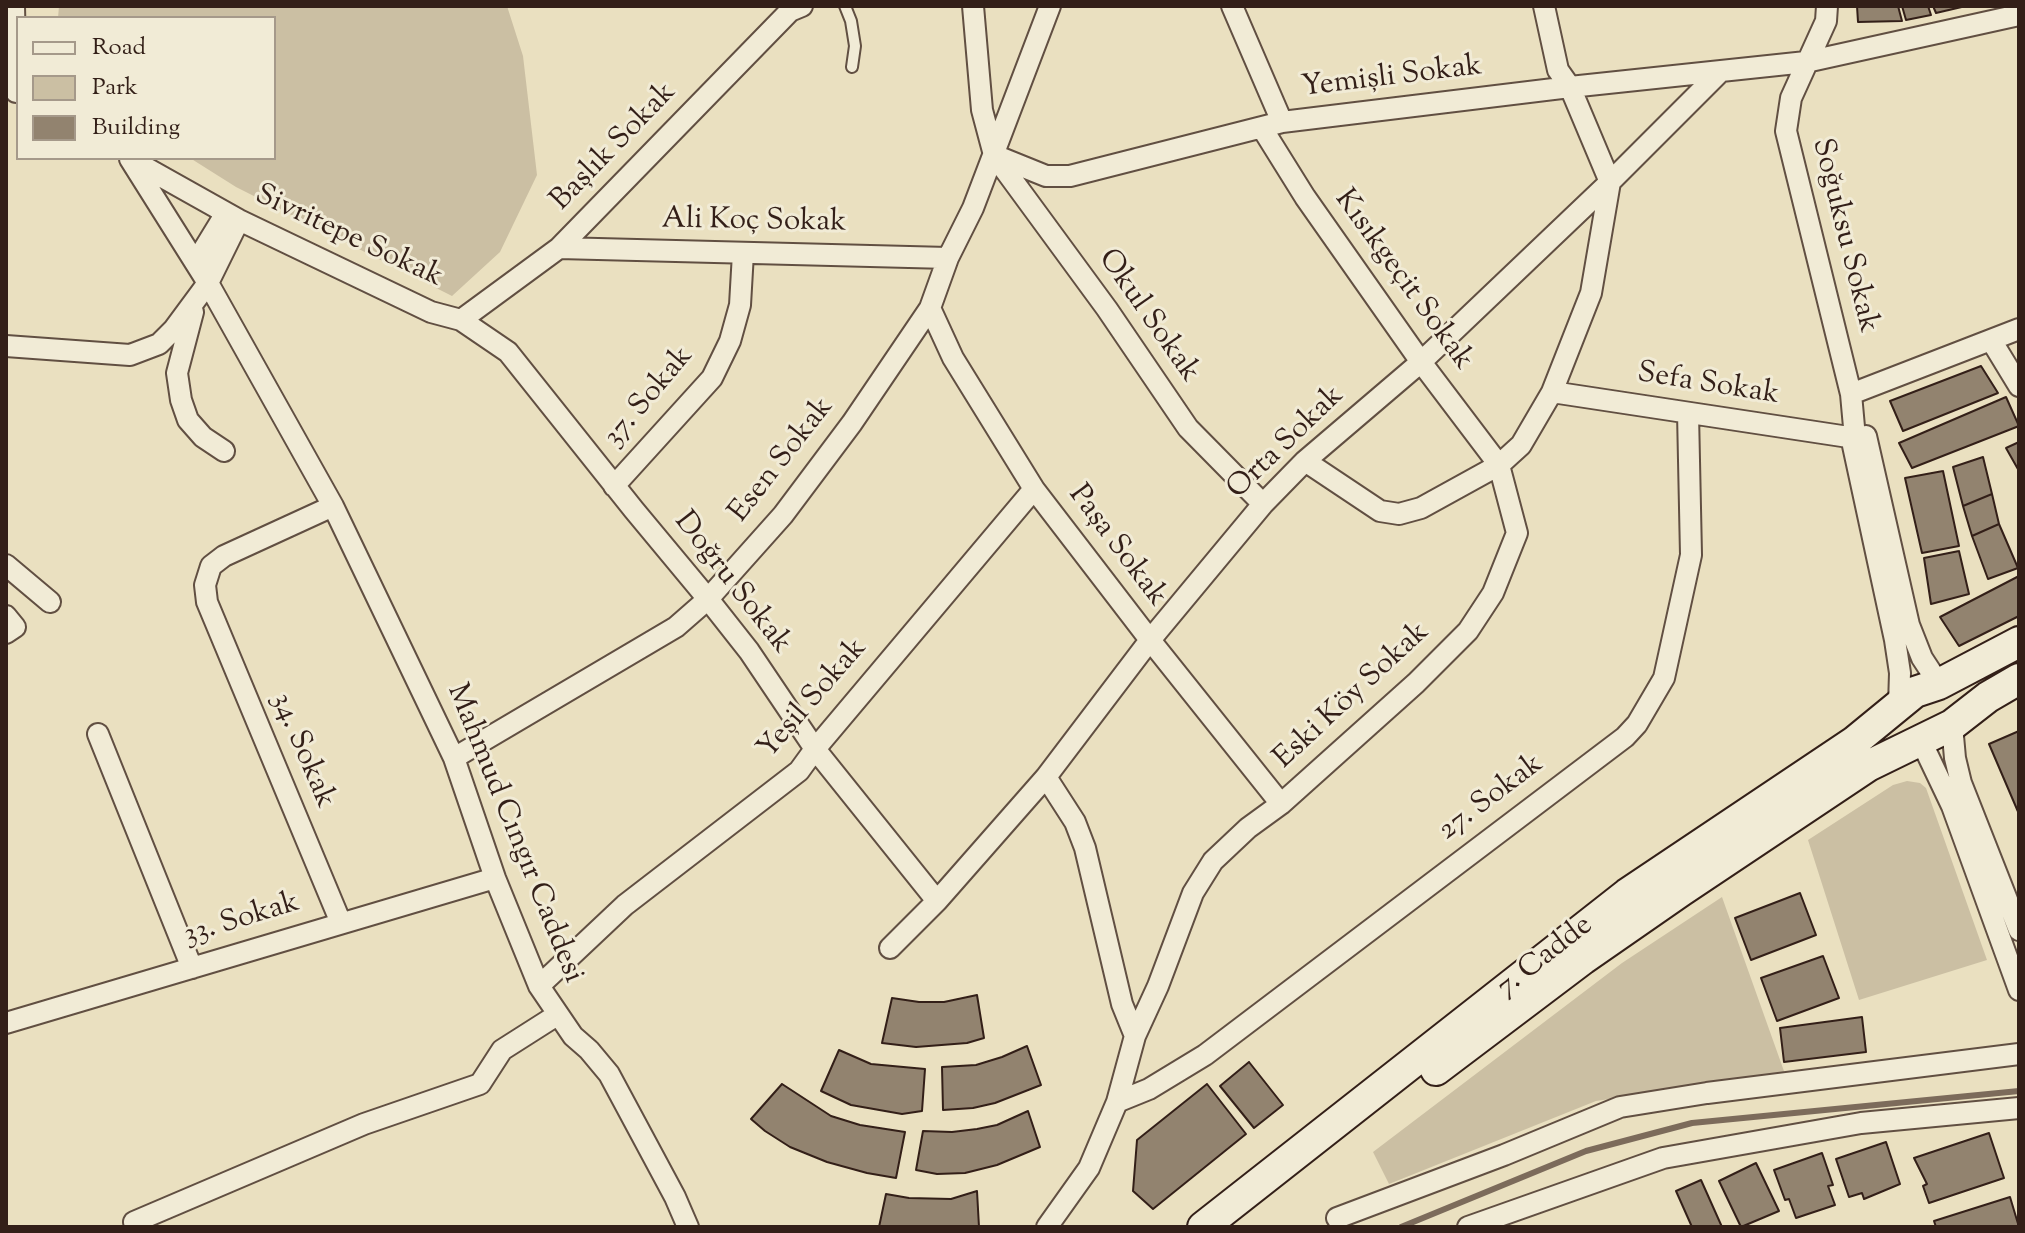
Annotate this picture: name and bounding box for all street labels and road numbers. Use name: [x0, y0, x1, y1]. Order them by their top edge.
street label: Yemişli Sokak: [1300, 50, 1484, 108]
street label: Başlık Sokak: [545, 76, 685, 220]
street label: Soğuksu Sokak: [1802, 135, 1884, 337]
street label: Sivritepe Sokak: [248, 179, 448, 297]
street label: Kısıkgeçit Sokak: [1325, 184, 1479, 378]
street label: Ali Koç Sokak: [661, 203, 847, 243]
street label: Okul Sokak: [1088, 244, 1206, 390]
street label: 37. Sokak: [598, 340, 702, 456]
street label: Sefa Sokak: [1635, 357, 1781, 415]
street label: Orta Sokak: [1221, 380, 1353, 508]
street label: Esen Sokak: [723, 391, 843, 531]
street label: Paşa Sokak: [1059, 479, 1173, 615]
street label: Doğru Sokak: [664, 506, 798, 662]
street label: Eski Köy Sokak: [1268, 616, 1438, 778]
street label: Yeşil Sokak: [752, 632, 876, 768]
street label: Mahmud Cıngır Caddesi: [437, 679, 589, 989]
street label: 34. Sokak: [261, 688, 341, 814]
street label: 27. Sokak: [1432, 748, 1552, 850]
street label: 33. Sokak: [180, 886, 304, 956]
street label: 7. Cadde: [1491, 909, 1601, 1007]

